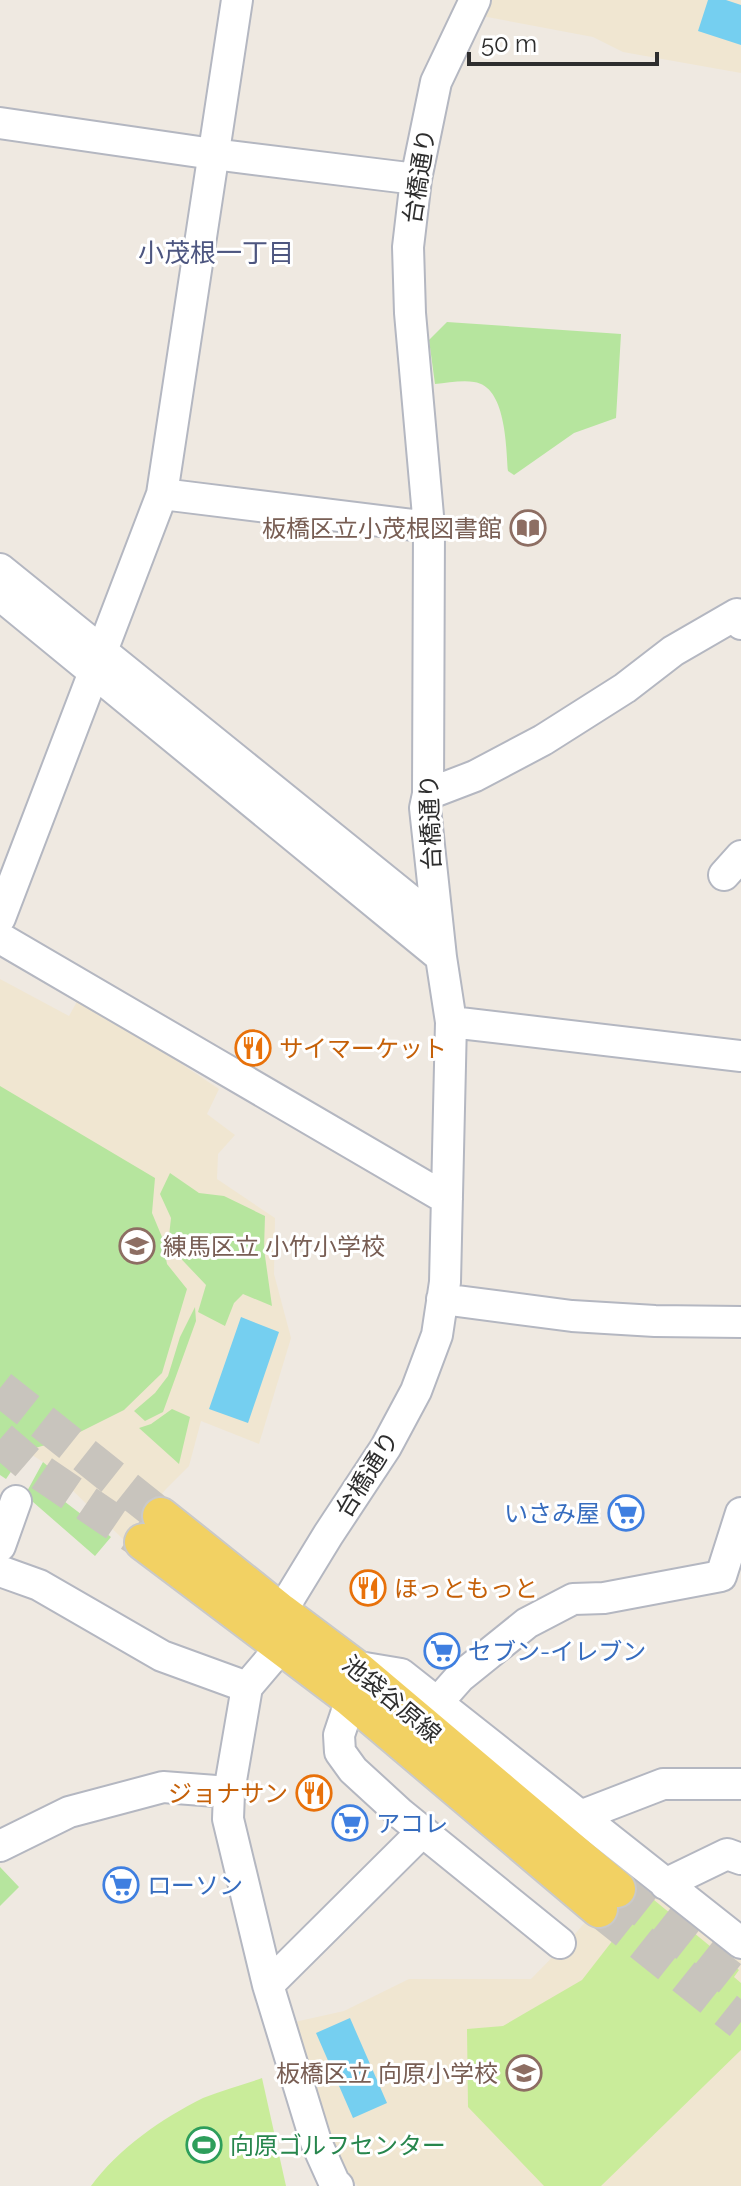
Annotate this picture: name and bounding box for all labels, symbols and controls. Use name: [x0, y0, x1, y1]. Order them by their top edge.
scale bar: [469, 16, 657, 66]
text: 50 m: [481, 29, 537, 58]
street label: 台橋通り: [397, 126, 441, 226]
district label: 小茂根一丁目: [138, 238, 294, 268]
library icon: 板橋区立小茂根図書館: [509, 509, 547, 547]
place label: 板橋区立小茂根図書館: [262, 514, 502, 543]
street label: 台橋通り: [414, 774, 446, 870]
restaurant icon: サイマーケット: [234, 1029, 272, 1067]
place label: サイマーケット: [279, 1034, 447, 1063]
school or university icon: 練馬区立 小竹小学校: [118, 1227, 156, 1265]
place label: 練馬区立 小竹小学校: [163, 1232, 385, 1261]
street label: 台橋通り: [329, 1426, 405, 1522]
supermarket icon: いさみ屋: [607, 1494, 645, 1532]
place label: いさみ屋: [504, 1499, 600, 1528]
restaurant icon: ほっともっと: [349, 1569, 387, 1607]
place label: ほっともっと: [394, 1574, 538, 1603]
supermarket icon: セブン-イレブン: [423, 1632, 461, 1670]
place label: セブン-イレブン: [468, 1637, 646, 1666]
street label: 池袋谷原線: [337, 1649, 447, 1749]
restaurant icon: ジョナサン: [295, 1774, 333, 1812]
place label: ジョナサン: [168, 1779, 288, 1808]
supermarket icon: アコレ: [331, 1804, 369, 1842]
place label: アコレ: [376, 1809, 448, 1838]
supermarket icon: ローソン: [102, 1866, 140, 1904]
place label: ローソン: [147, 1871, 243, 1900]
school or university icon: 板橋区立 向原小学校: [505, 2054, 543, 2092]
place label: 板橋区立 向原小学校: [276, 2059, 498, 2088]
sports icon: 向原ゴルフセンター: [185, 2126, 223, 2164]
place label: 向原ゴルフセンター: [230, 2131, 446, 2160]

